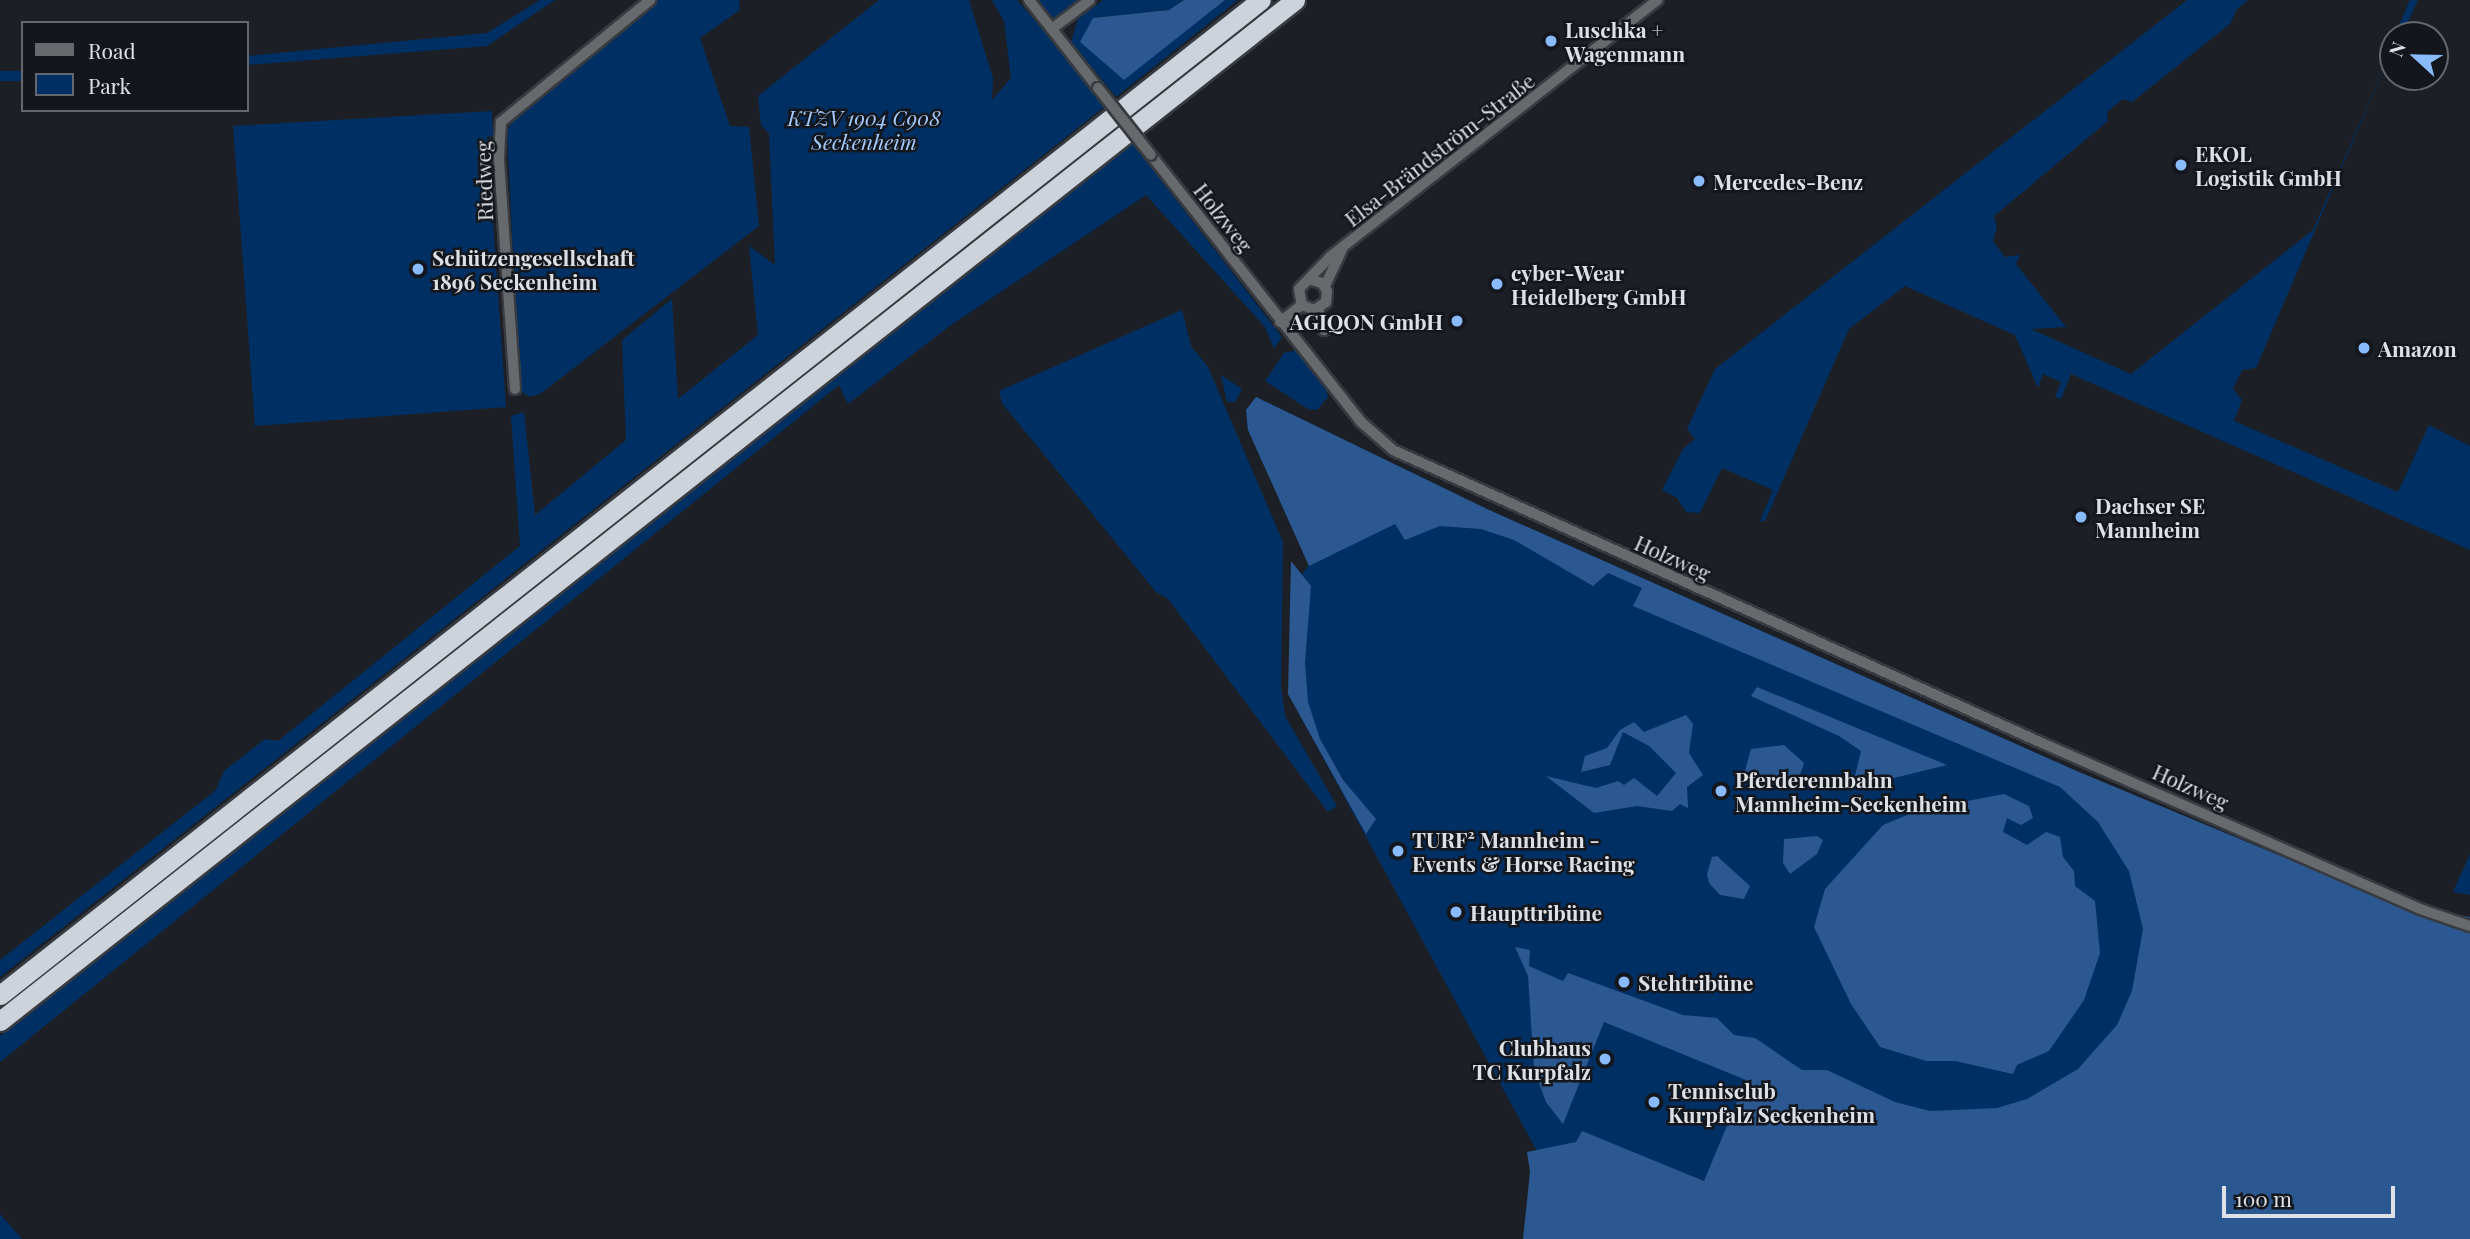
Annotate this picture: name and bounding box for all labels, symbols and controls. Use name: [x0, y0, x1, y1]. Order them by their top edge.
place label: Luschka + Wagenmann: [1565, 16, 1685, 66]
legend: [21, 21, 248, 112]
north arrow: [2379, 21, 2449, 91]
marker: Luschka + Wagenmann: [1543, 33, 1559, 49]
text: Road: [88, 36, 136, 64]
text: N: [2382, 38, 2411, 60]
street label: Elsa-Brändström-Straße: [1339, 67, 1539, 231]
text: Park: [88, 71, 131, 99]
park label: KTZV 1904 C908 Seckenheim: [787, 104, 941, 154]
street label: Riedweg: [469, 140, 497, 222]
place label: EKOL Logistik GmbH: [2195, 140, 2342, 190]
marker: EKOL Logistik GmbH: [2173, 157, 2189, 173]
place label: Mercedes-Benz: [1713, 168, 1863, 194]
marker: Mercedes-Benz: [1691, 173, 1707, 189]
street label: Holzweg: [1189, 178, 1259, 256]
place label: Schützengesellschaft 1896 Seckenheim: [432, 244, 635, 294]
place label: cyber-Wear Heidelberg GmbH: [1511, 259, 1686, 309]
marker: Schützengesellschaft 1896 Seckenheim: [410, 261, 426, 277]
marker: cyber-Wear Heidelberg GmbH: [1489, 276, 1505, 292]
place label: AGIQON GmbH: [1290, 308, 1443, 334]
marker: AGIQON GmbH: [1449, 313, 1465, 329]
place label: Amazon: [2378, 335, 2457, 361]
marker: Amazon: [2356, 340, 2372, 356]
place label: Dachser SE Mannheim: [2095, 492, 2206, 542]
marker: Dachser SE Mannheim: [2073, 509, 2089, 525]
street label: Holzweg: [1631, 529, 1715, 585]
street label: Holzweg: [2149, 758, 2233, 814]
place label: Pferderennbahn Mannheim-Seckenheim: [1735, 766, 1967, 816]
marker: Pferderennbahn Mannheim-Seckenheim: [1713, 783, 1729, 799]
place label: TURF² Mannheim - Events & Horse Racing: [1412, 826, 1635, 876]
marker: TURF² Mannheim - Events & Horse Racing: [1390, 843, 1406, 859]
place label: Haupttribüne: [1470, 899, 1602, 925]
marker: Haupttribüne: [1448, 904, 1464, 920]
place label: Stehtribüne: [1638, 969, 1753, 995]
marker: Stehtribüne: [1616, 974, 1632, 990]
place label: Clubhaus TC Kurpfalz: [1473, 1034, 1591, 1084]
marker: Clubhaus TC Kurpfalz: [1597, 1051, 1613, 1067]
place label: Tennisclub Kurpfalz Seckenheim: [1668, 1077, 1875, 1127]
marker: Tennisclub Kurpfalz Seckenheim: [1646, 1094, 1662, 1110]
scale bar: [2225, 1172, 2398, 1216]
text: 100 m: [2235, 1184, 2292, 1212]

